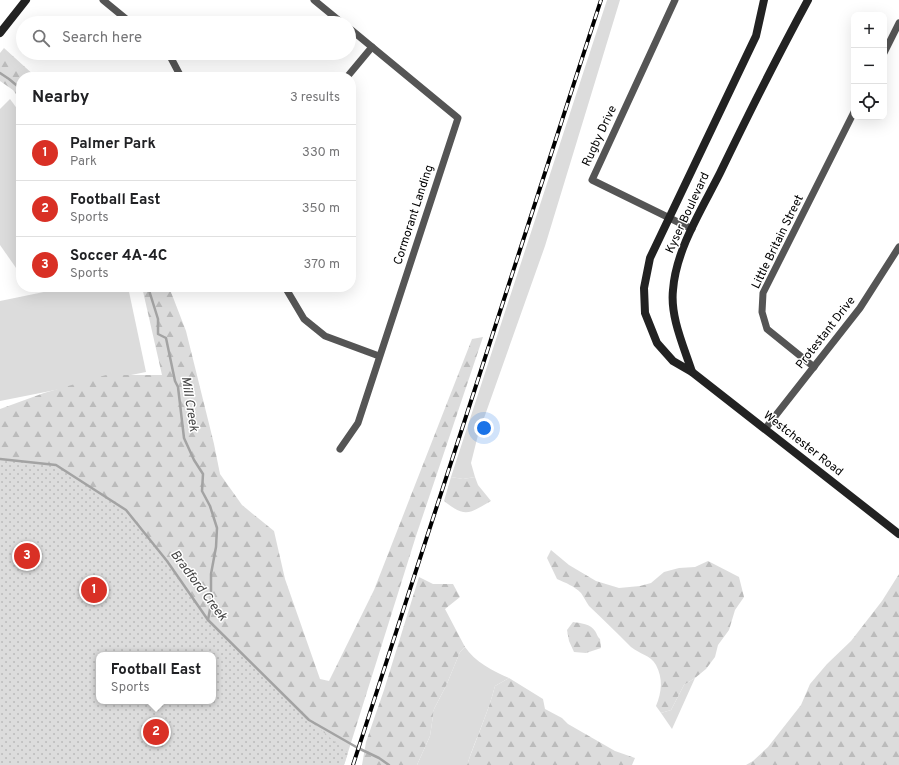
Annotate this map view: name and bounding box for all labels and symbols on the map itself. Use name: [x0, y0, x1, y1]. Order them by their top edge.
street label: Rugby Drive: [579, 103, 621, 169]
street label: Cormorant Landing: [390, 163, 438, 267]
street label: Kyser Boulevard: [662, 170, 714, 256]
street label: Little Britain Street: [748, 192, 808, 292]
street label: Protestant Drive: [793, 293, 859, 373]
water label: Mill Creek: [177, 375, 201, 433]
street label: Westchester Road: [760, 408, 846, 480]
your location: [474, 418, 494, 438]
pin: 3: [14, 541, 40, 571]
water label: Bradford Creek: [166, 547, 230, 625]
pin: 1: [81, 575, 107, 605]
pin: 2: [143, 717, 169, 747]

